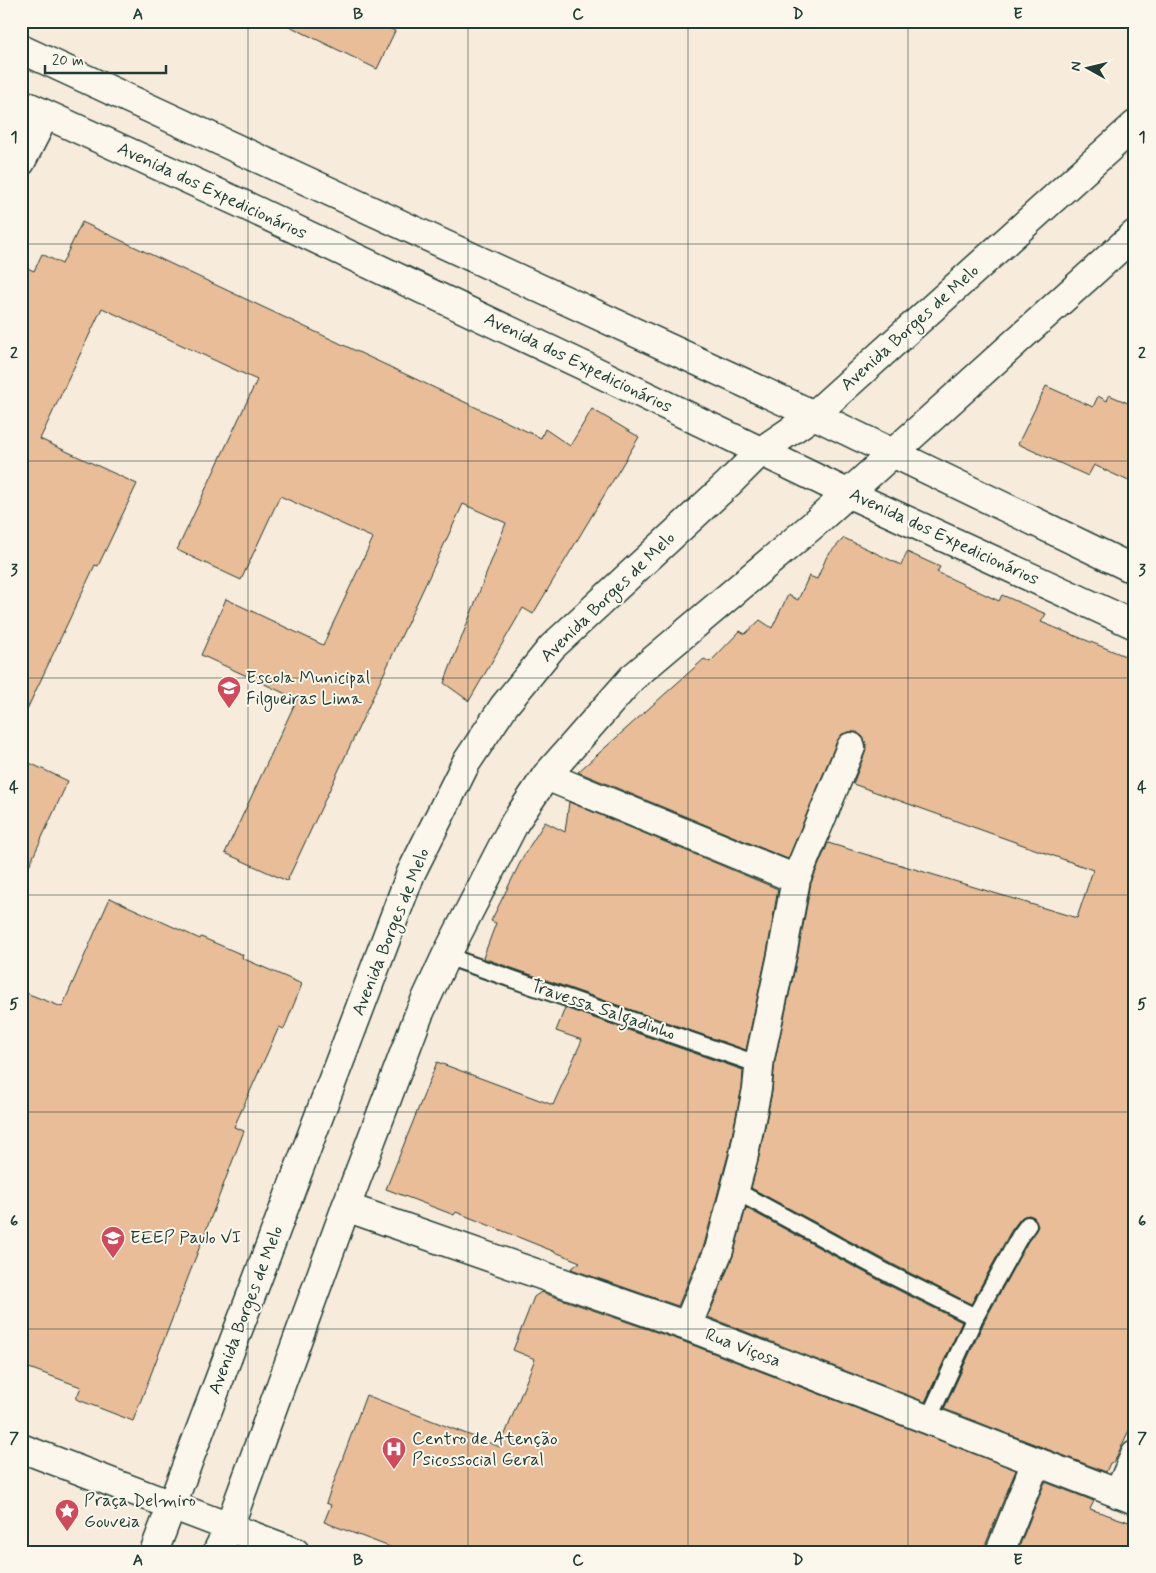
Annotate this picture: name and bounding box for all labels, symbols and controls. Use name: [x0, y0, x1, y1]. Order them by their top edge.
text: A: [133, 4, 143, 25]
text: B: [353, 4, 363, 25]
text: C: [572, 4, 584, 25]
text: D: [792, 4, 804, 25]
text: E: [1013, 4, 1023, 25]
scale bar: [45, 42, 166, 74]
north arrow: [1064, 42, 1114, 92]
text: 20 m: [52, 51, 84, 71]
text: N: [1067, 60, 1086, 72]
text: 1: [10, 127, 18, 148]
text: 1: [1138, 127, 1146, 148]
street label: Avenida dos Expedicionários: [113, 137, 311, 245]
street label: Avenida Borges de Melo: [836, 259, 985, 397]
street label: Avenida dos Expedicionários: [480, 307, 676, 419]
text: 2: [10, 343, 18, 364]
text: 2: [1138, 343, 1146, 364]
street label: Avenida dos Expedicionários: [845, 483, 1043, 591]
street label: Avenida Borges de Melo: [535, 526, 681, 668]
text: 3: [10, 560, 18, 581]
text: 3: [1138, 560, 1146, 581]
place label: Escola Municipal Filgueiras Lima: [246, 666, 370, 712]
school or university icon: Escola Municipal Filgueiras Lima: [216, 675, 242, 709]
text: 4: [9, 777, 19, 798]
text: 4: [1137, 777, 1147, 798]
street label: Avenida Borges de Melo: [346, 845, 437, 1020]
street label: Travessa Salgadinho: [527, 974, 679, 1048]
text: 5: [9, 994, 19, 1015]
text: 5: [1137, 994, 1147, 1015]
text: 6: [10, 1211, 18, 1232]
text: 6: [1138, 1211, 1146, 1232]
street label: Avenida Borges de Melo: [203, 1222, 290, 1398]
school or university icon: EEEP Paulo VI: [100, 1225, 126, 1259]
place label: EEEP Paulo VI: [130, 1226, 241, 1250]
street label: Rua Viçosa: [702, 1323, 784, 1373]
place label: Centro de Atenção Psicossocial Geral: [412, 1427, 558, 1472]
text: 7: [9, 1428, 19, 1449]
text: 7: [1137, 1428, 1147, 1449]
hospital icon: Centro de Atenção Psicossocial Geral: [381, 1436, 407, 1470]
place label: Praça Delmiro Gouveia: [84, 1489, 196, 1534]
place icon: Praça Delmiro Gouveia: [54, 1498, 80, 1532]
text: A: [133, 1550, 143, 1571]
text: B: [353, 1550, 363, 1571]
text: C: [572, 1550, 584, 1571]
text: D: [792, 1550, 804, 1571]
text: E: [1013, 1550, 1023, 1571]

